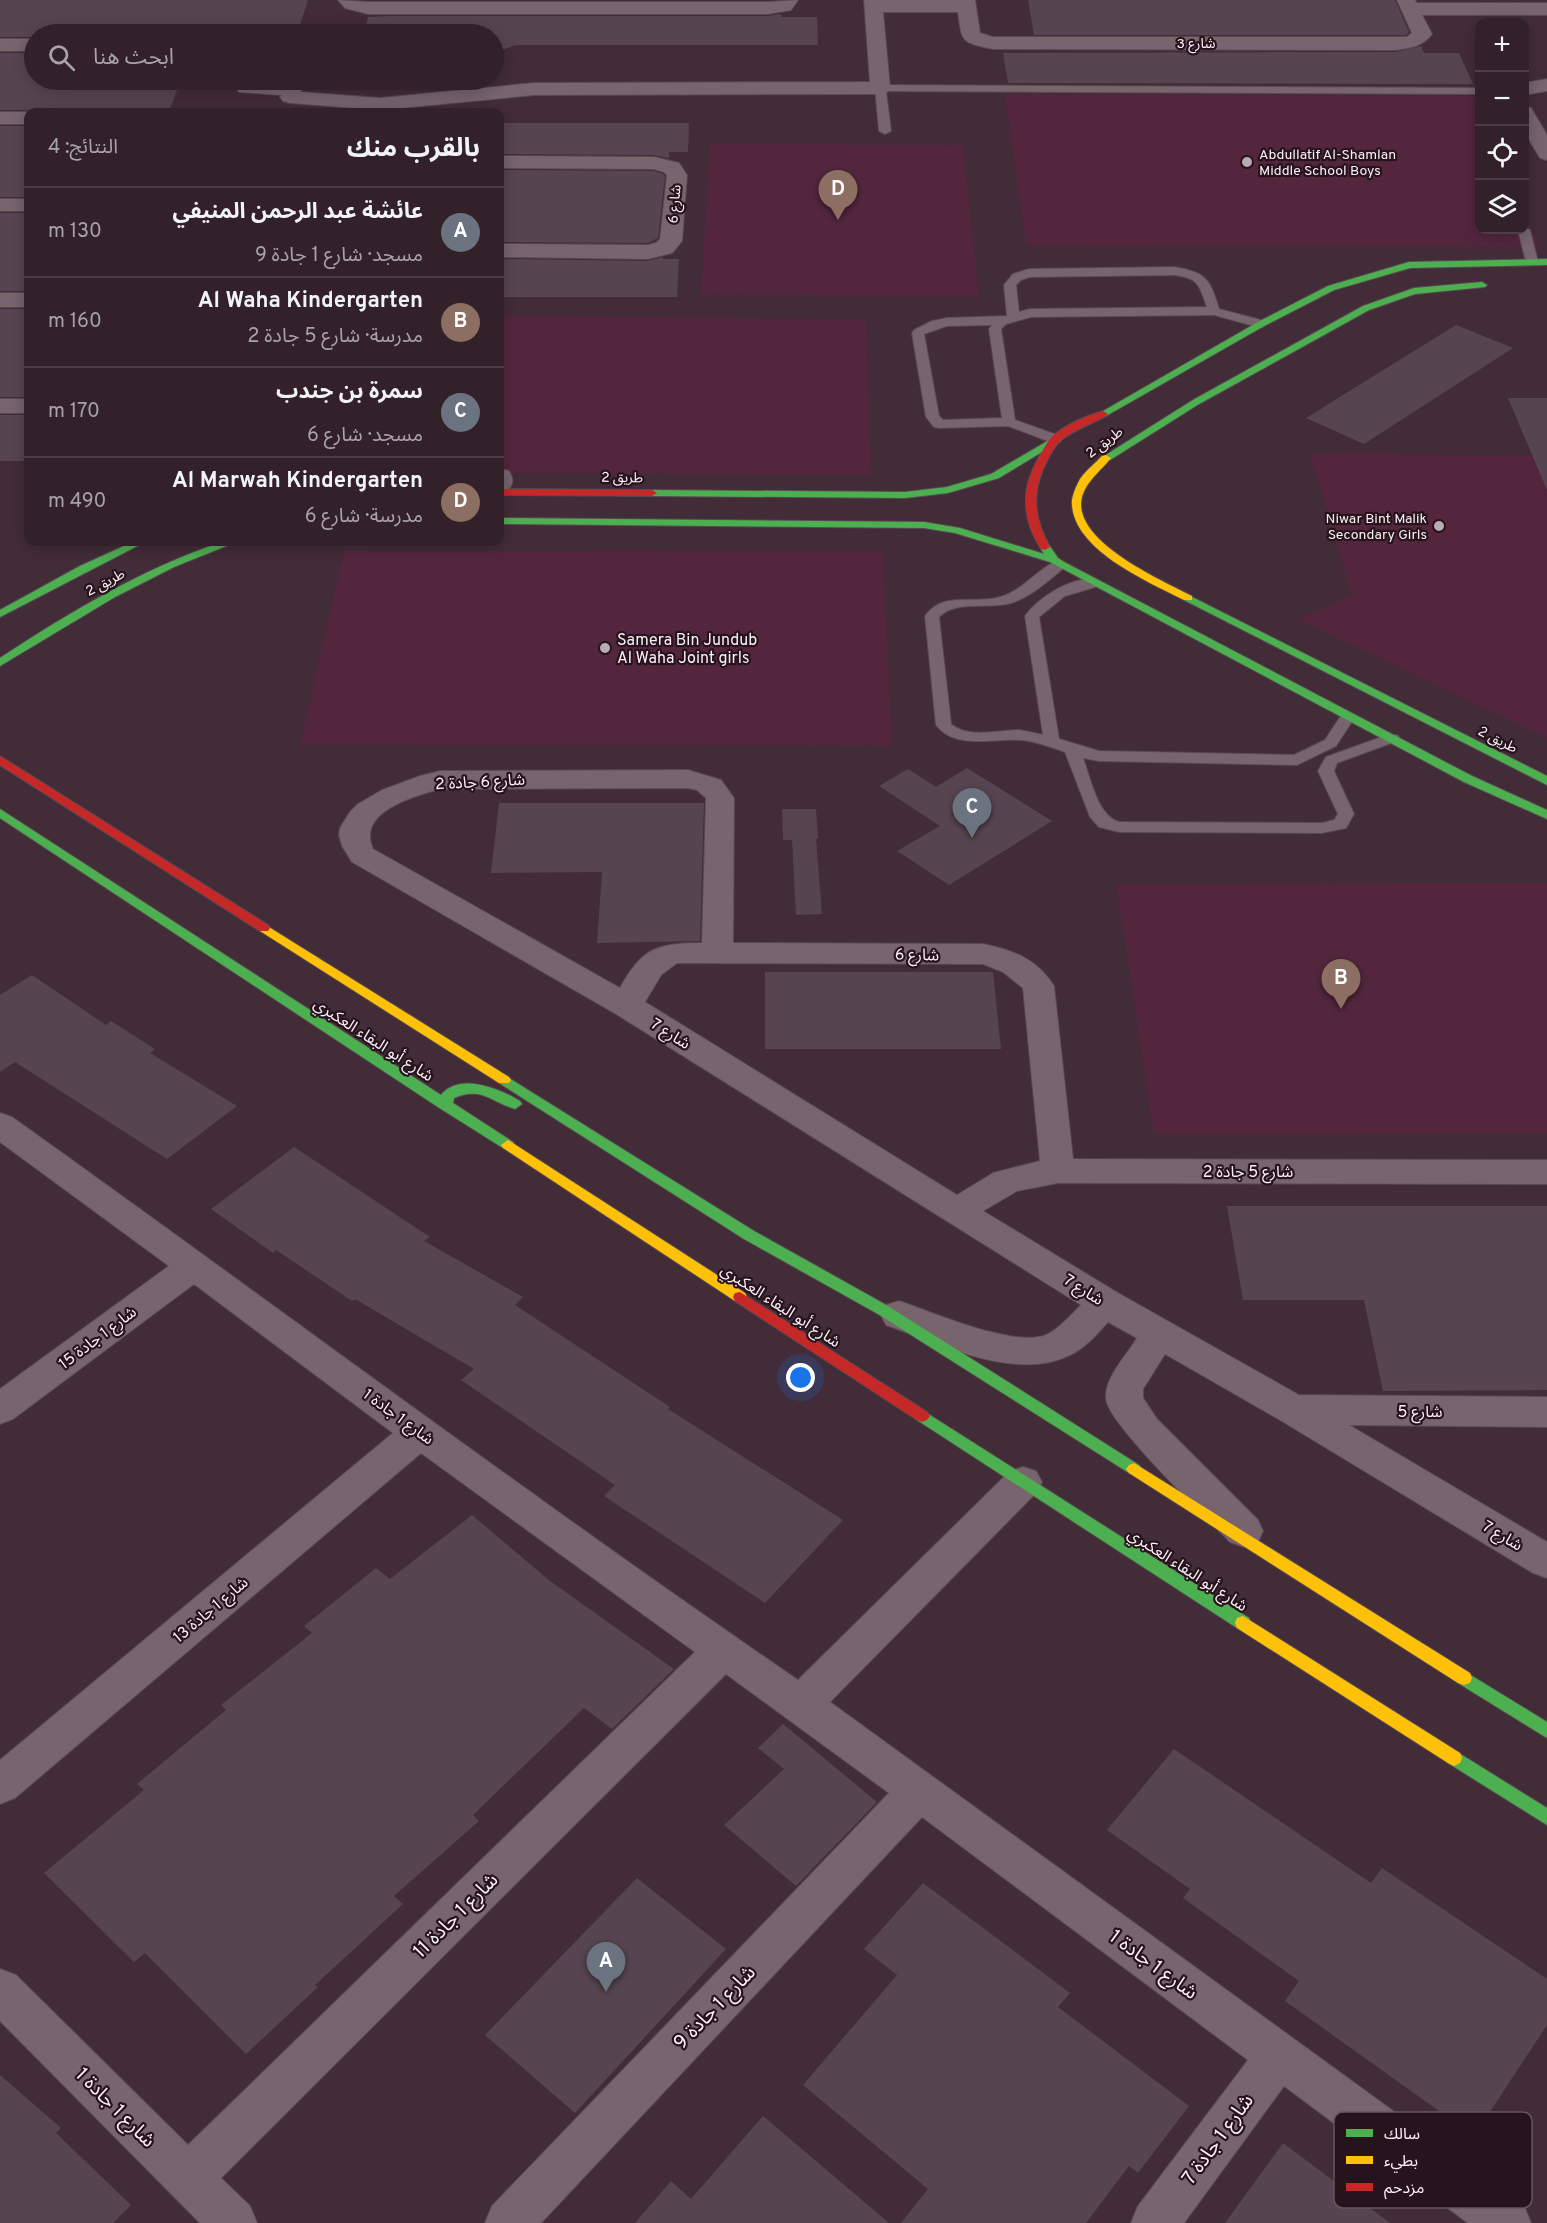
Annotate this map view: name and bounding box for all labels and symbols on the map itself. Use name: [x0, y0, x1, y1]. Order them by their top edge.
street label: شارع 3: [1176, 36, 1216, 54]
place label: Abdullatif Al-Shamlan Middle School Boys: [1259, 147, 1396, 180]
marker: Abdullatif Al-Shamlan Middle School Boys: [1240, 155, 1254, 169]
pin: D: [818, 170, 858, 220]
street label: شارع 6: [665, 184, 687, 224]
street label: طريق 2: [1083, 424, 1127, 463]
street label: طريق 2: [601, 470, 643, 487]
place label: Niwar Bint Malik Secondary Girls: [1326, 511, 1427, 544]
marker: Niwar Bint Malik Secondary Girls: [1432, 519, 1446, 533]
street label: طريق 2: [83, 566, 128, 601]
place label: Samera Bin Jundub Al Waha Joint girls: [617, 631, 757, 669]
marker: Samera Bin Jundub Al Waha Joint girls: [598, 641, 612, 655]
street label: طريق 2: [1475, 723, 1520, 757]
street label: شارع 6 جادة 2: [435, 771, 526, 796]
pin: C: [952, 788, 992, 838]
street label: شارع 6: [895, 946, 939, 967]
pin: B: [1322, 960, 1360, 1009]
street label: شارع أبو البقاء العكبري: [309, 994, 437, 1088]
street label: شارع 7: [646, 1015, 694, 1056]
street label: شارع 5 جادة 2: [1203, 1163, 1293, 1184]
street label: شارع أبو البقاء العكبري: [716, 1260, 844, 1354]
street label: شارع 7: [1059, 1271, 1107, 1312]
street label: شارع 1 جادة 15: [55, 1303, 142, 1375]
your location: [786, 1363, 815, 1392]
street label: شارع 1 جادة 1: [358, 1385, 437, 1451]
street label: شارع 5: [1398, 1403, 1442, 1424]
street label: شارع 7: [1478, 1517, 1526, 1557]
street label: شارع أبو البقاء العكبري: [1123, 1524, 1251, 1618]
street label: شارع 1 جادة 13: [170, 1573, 254, 1649]
street label: شارع 1 جادة 11: [408, 1868, 505, 1965]
street label: شارع 1 جادة 1: [1103, 1925, 1202, 2006]
pin: A: [586, 1942, 626, 1992]
street label: شارع 1 جادة 9: [669, 1961, 762, 2056]
street label: شارع 1 جادة 1: [69, 2063, 160, 2154]
street label: شارع 1 جادة 7: [1177, 2090, 1260, 2191]
legend: [1334, 2112, 1532, 2208]
text: سالك: [1384, 2125, 1420, 2145]
text: بطيء: [1384, 2152, 1418, 2173]
text: مزدحم: [1384, 2179, 1424, 2200]

